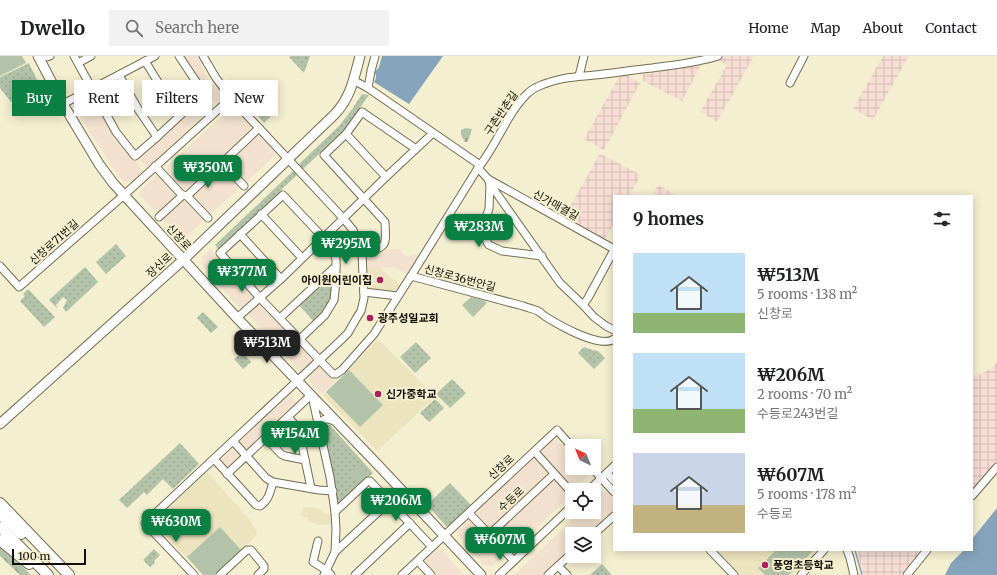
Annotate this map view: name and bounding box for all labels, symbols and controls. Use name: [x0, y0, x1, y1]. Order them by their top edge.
search box: [109, 10, 389, 46]
text: Dwello: [20, 16, 85, 40]
icon: search: [123, 17, 145, 39]
text: Search here: [155, 18, 239, 37]
text: Home: [748, 19, 789, 37]
text: Map: [811, 19, 840, 37]
text: About: [862, 19, 903, 37]
text: Contact: [925, 19, 977, 37]
chip: Buy: [12, 80, 66, 116]
chip: Rent: [74, 80, 134, 116]
chip: Filters: [142, 80, 212, 116]
chip: New: [220, 80, 278, 116]
street label: 구촌반촌길: [481, 88, 521, 138]
pin: ₩350M: [180, 155, 236, 189]
text: ₩350M: [183, 159, 233, 176]
street label: 신가매결길: [530, 187, 582, 223]
text: 9 homes: [633, 208, 704, 230]
icon: filters: [931, 208, 953, 230]
pin: ₩283M: [451, 214, 507, 248]
street label: 신창로71번길: [26, 216, 82, 268]
text: ₩283M: [454, 218, 504, 235]
street label: 신창로: [164, 221, 194, 253]
pin: ₩295M: [318, 231, 374, 265]
text: ₩295M: [321, 235, 371, 252]
street label: 장신로: [143, 250, 175, 280]
pin: ₩377M: [214, 259, 270, 293]
street label: 신창로36번안길: [423, 262, 497, 294]
text: ₩377M: [217, 263, 267, 280]
text: ₩513M: [757, 264, 819, 286]
icon: home: [665, 269, 713, 317]
place label: 아이원어린이집: [301, 273, 372, 287]
marker: 아이원어린이집: [375, 275, 385, 285]
text: 5 rooms · 138 m²: [757, 286, 857, 303]
text: 신창로: [757, 305, 793, 322]
place label: 광주성일교회: [378, 311, 439, 325]
marker: 광주성일교회: [365, 313, 375, 323]
pin: ₩513M: [239, 330, 295, 364]
text: ₩513M: [243, 334, 291, 351]
text: ₩206M: [757, 364, 824, 386]
icon: home: [665, 369, 713, 417]
text: 2 rooms · 70 m²: [757, 386, 852, 403]
place label: 신가중학교: [386, 387, 437, 401]
marker: 신가중학교: [373, 389, 383, 399]
text: 수등로243번길: [757, 405, 838, 422]
pin: ₩154M: [267, 421, 323, 455]
text: ₩154M: [271, 425, 319, 442]
north arrow: [565, 439, 601, 475]
map controls: [565, 439, 601, 563]
street label: 신창로: [485, 452, 517, 482]
text: ₩607M: [757, 464, 824, 486]
icon: home: [665, 469, 713, 517]
button: locate: [565, 483, 601, 519]
street label: 수등로: [495, 484, 527, 514]
text: 5 rooms · 178 m²: [757, 486, 856, 503]
pin: ₩206M: [368, 488, 424, 522]
text: ₩206M: [370, 492, 422, 509]
text: 수등로: [757, 505, 793, 522]
pin: ₩630M: [148, 509, 204, 543]
text: ₩630M: [151, 513, 201, 530]
pin: ₩607M: [472, 527, 528, 561]
button: layers: [565, 527, 601, 563]
text: ₩607M: [474, 531, 526, 548]
scale bar: [12, 547, 86, 566]
text: 100 m: [18, 549, 50, 563]
place label: 풍영초등학교: [773, 558, 834, 572]
marker: 풍영초등학교: [760, 560, 770, 570]

